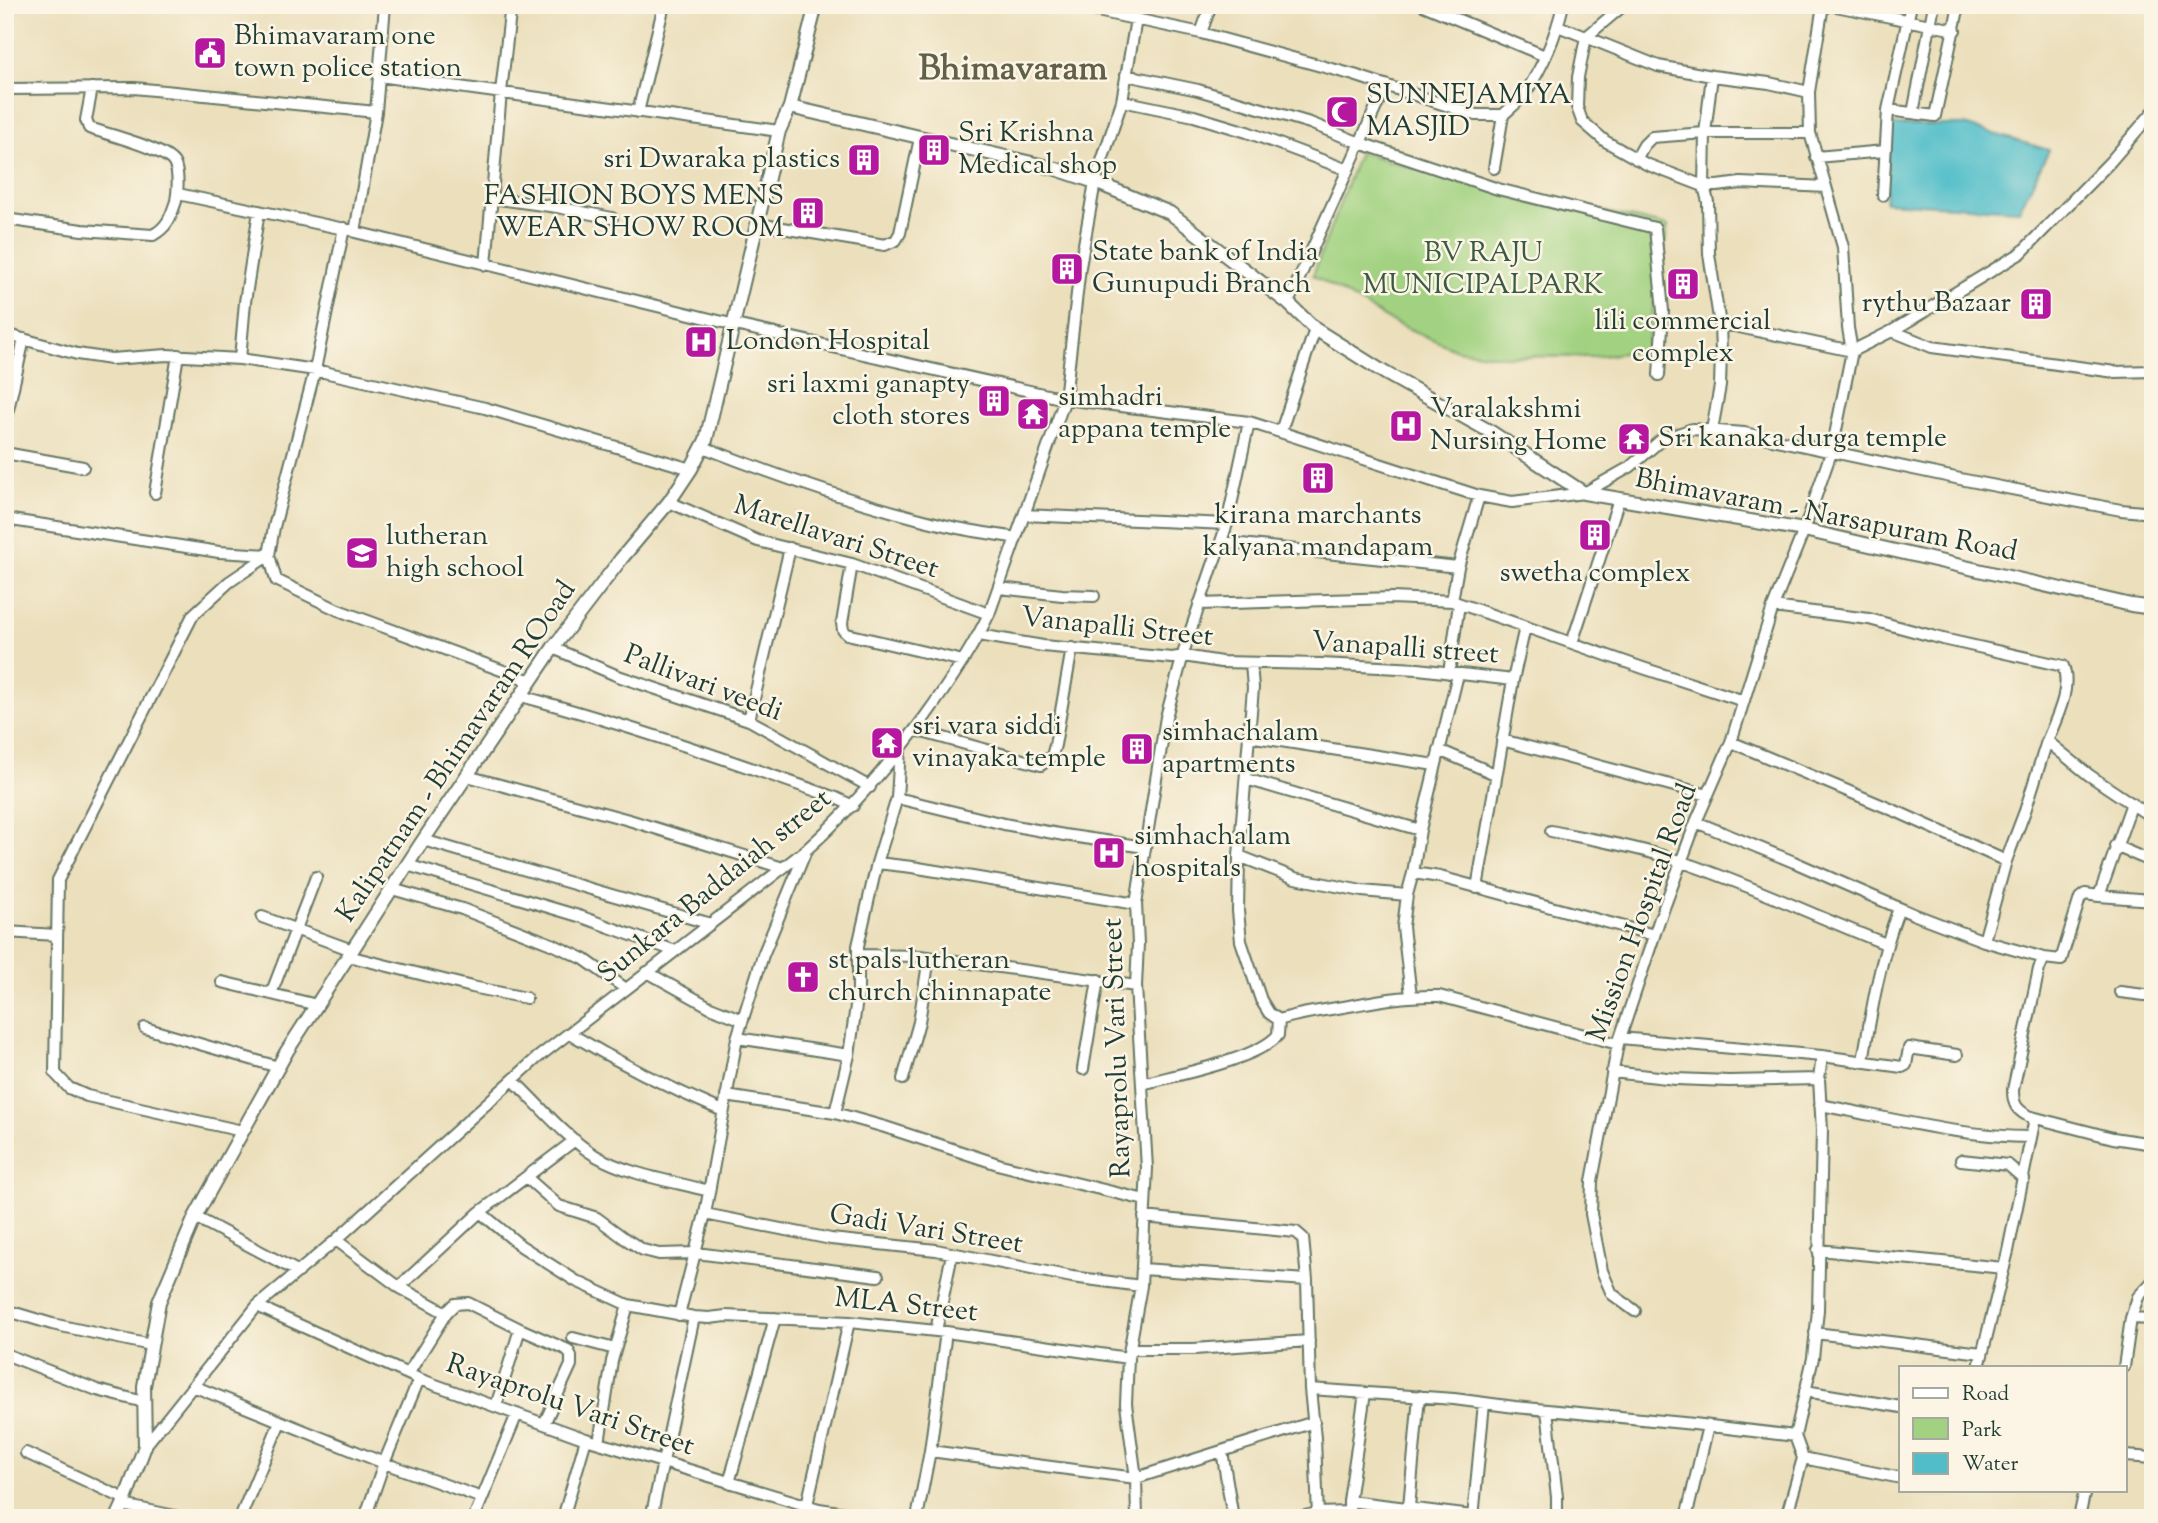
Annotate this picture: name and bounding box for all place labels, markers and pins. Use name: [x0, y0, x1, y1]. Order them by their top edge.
place label: Bhimavaram one town police station: [234, 17, 462, 89]
public building icon: Bhimavaram one town police station: [191, 34, 229, 72]
place label: SUNNEJAMIYA MASJID: [1366, 76, 1572, 148]
mosque icon: SUNNEJAMIYA MASJID: [1323, 93, 1361, 131]
place label: Sri Krishna Medical shop: [958, 114, 1117, 186]
building icon: Sri Krishna Medical shop: [915, 131, 953, 169]
place label: sri Dwaraka plastics: [603, 140, 840, 180]
building icon: sri Dwaraka plastics: [845, 141, 883, 179]
place label: FASHION BOYS MENS WEAR SHOW ROOM: [484, 177, 784, 249]
building icon: FASHION BOYS MENS WEAR SHOW ROOM: [789, 194, 827, 232]
place label: State bank of India Gunupudi Branch: [1092, 233, 1319, 305]
building icon: State bank of India Gunupudi Branch: [1048, 250, 1086, 288]
building icon: lili commercial complex: [1664, 265, 1702, 303]
place label: rythu Bazaar: [1862, 284, 2011, 324]
building icon: rythu Bazaar: [2017, 285, 2055, 323]
place label: lili commercial complex: [1595, 302, 1771, 374]
place label: London Hospital: [726, 322, 930, 362]
hospital icon: London Hospital: [682, 323, 720, 361]
place label: sri laxmi ganapty cloth stores: [767, 365, 970, 437]
place label: simhadri appana temple: [1058, 378, 1231, 450]
building icon: sri laxmi ganapty cloth stores: [975, 382, 1013, 420]
place label: Varalakshmi Nursing Home: [1430, 390, 1607, 462]
temple icon: simhadri appana temple: [1014, 395, 1052, 433]
hospital icon: Varalakshmi Nursing Home: [1387, 407, 1425, 445]
place label: Sri kanaka durga temple: [1658, 419, 1947, 459]
temple icon: Sri kanaka durga temple: [1615, 420, 1653, 458]
building icon: kirana marchants kalyana mandapam: [1299, 459, 1337, 497]
place label: kirana marchants kalyana mandapam: [1203, 496, 1433, 568]
building icon: swetha complex: [1576, 516, 1614, 554]
place label: lutheran high school: [386, 517, 524, 589]
school or university icon: lutheran high school: [343, 534, 381, 572]
place label: swetha complex: [1500, 554, 1690, 594]
place label: sri vara siddi vinayaka temple: [912, 707, 1106, 779]
place label: simhachalam apartments: [1162, 713, 1319, 785]
temple icon: sri vara siddi vinayaka temple: [868, 724, 906, 762]
building icon: simhachalam apartments: [1118, 730, 1156, 768]
place label: simhachalam hospitals: [1134, 817, 1291, 889]
hospital icon: simhachalam hospitals: [1090, 834, 1128, 872]
place label: st pals lutheran church chinnapate: [828, 941, 1052, 1013]
church icon: st pals lutheran church chinnapate: [784, 958, 822, 996]

